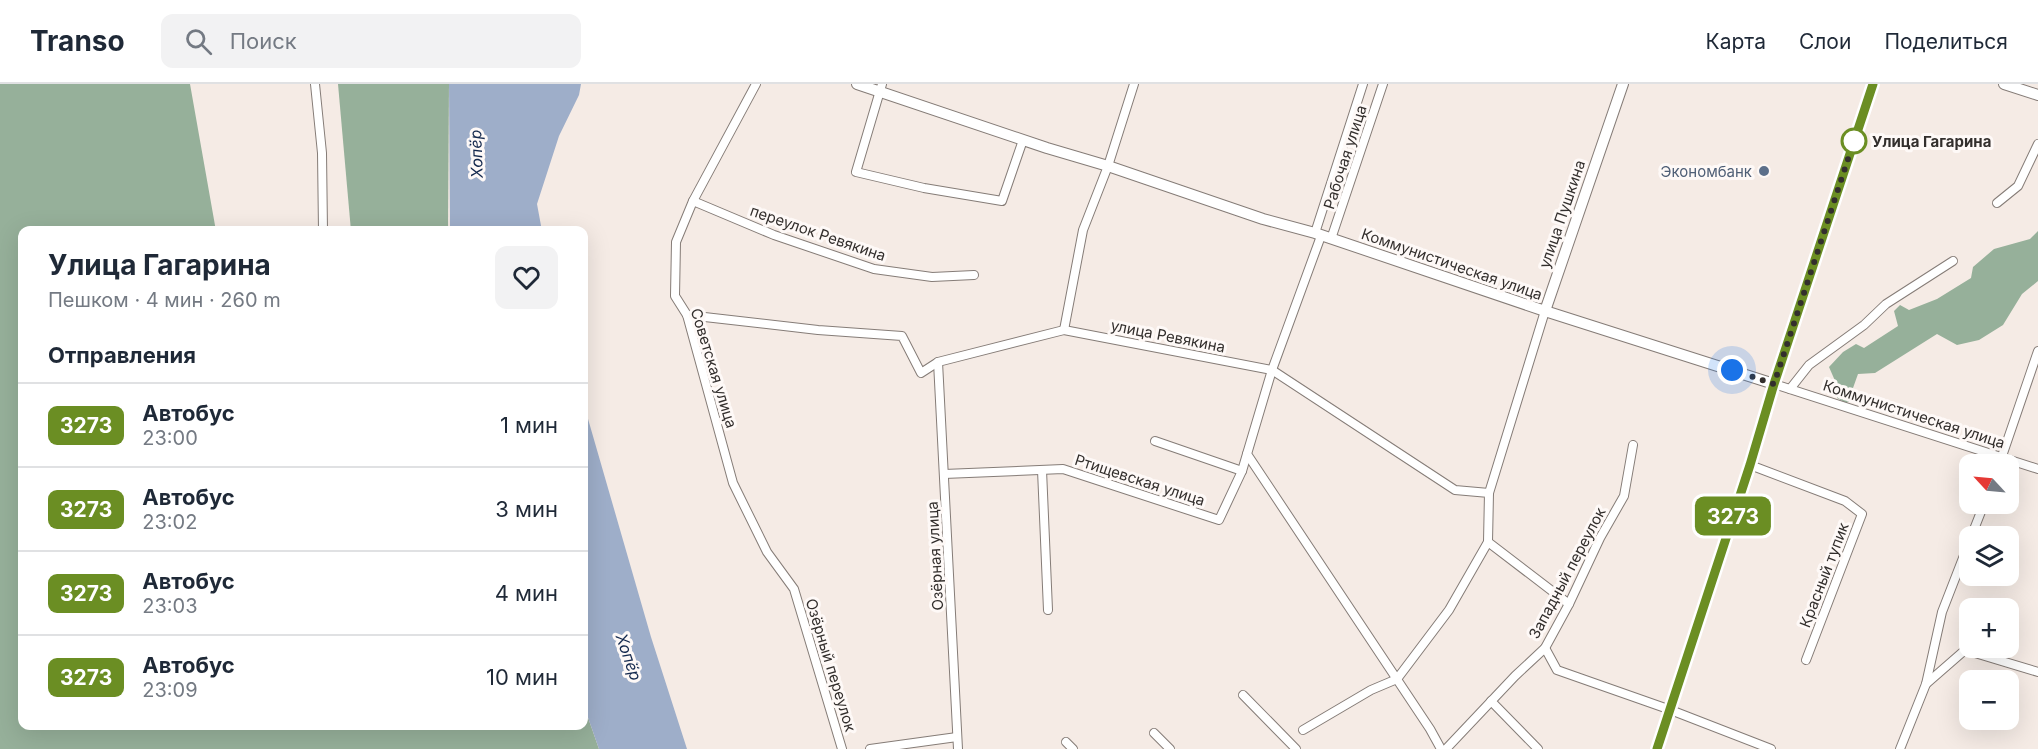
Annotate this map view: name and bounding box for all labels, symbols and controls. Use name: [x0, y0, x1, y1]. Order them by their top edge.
search box: [161, 14, 581, 68]
text: Transo: [30, 24, 125, 58]
icon: search: [182, 25, 215, 58]
text: Поиск: [230, 28, 297, 54]
text: Карта: [1706, 29, 1766, 54]
text: Слои: [1799, 29, 1851, 54]
text: Поделиться: [1884, 29, 2008, 54]
street label: Рабочая улица: [1319, 103, 1371, 211]
marker: Улица Гагарина: [1841, 128, 1867, 154]
water label: Хопёр: [465, 129, 487, 180]
place label: Улица Гагарина: [1872, 132, 1991, 151]
street label: улица Пушкина: [1535, 157, 1589, 271]
place label: Экономбанк: [1661, 162, 1752, 181]
marker: Экономбанк: [1757, 164, 1771, 178]
street label: переулок Ревякина: [748, 201, 888, 265]
street label: Коммунистическая улица: [1359, 224, 1545, 304]
button: heart: [495, 246, 558, 309]
text: Улица Гагарина: [48, 248, 271, 282]
text: Пешком · 4 мин · 260 m: [48, 288, 281, 312]
street label: Советская улица: [687, 306, 741, 430]
street label: улица Ревякина: [1109, 316, 1227, 356]
text: Отправления: [48, 342, 196, 368]
your location: [1717, 355, 1747, 385]
street label: Коммунистическая улица: [1821, 376, 2007, 452]
text: Автобус: [142, 400, 235, 426]
text: 1 мин: [500, 412, 558, 438]
text: 3273: [60, 413, 112, 438]
text: 23:00: [142, 426, 198, 450]
street label: Ртищевская улица: [1073, 450, 1207, 510]
north arrow: [1959, 454, 2019, 514]
map controls: [1959, 454, 2019, 730]
text: Автобус: [142, 484, 235, 510]
text: 3 мин: [495, 496, 558, 522]
line badge: 3273: [1691, 496, 1775, 536]
text: 3273: [60, 497, 112, 522]
street label: Озёрная улица: [923, 501, 947, 611]
street label: Западный переулок: [1524, 504, 1610, 642]
text: 3273: [1707, 504, 1759, 529]
text: 23:02: [142, 510, 197, 534]
street label: Красный тупик: [1795, 520, 1853, 630]
button: layers: [1959, 526, 2019, 586]
text: Автобус: [142, 568, 235, 594]
text: 4 мин: [495, 580, 558, 606]
text: 3273: [60, 581, 112, 606]
text: 23:03: [142, 594, 198, 618]
street label: Озёрный переулок: [802, 596, 860, 734]
button: +: [1959, 598, 2019, 658]
water label: Хопёр: [611, 630, 646, 683]
text: Автобус: [142, 652, 235, 678]
text: 10 мин: [486, 664, 558, 690]
text: 3273: [60, 665, 112, 690]
button: −: [1959, 670, 2019, 730]
text: 23:09: [142, 678, 198, 702]

